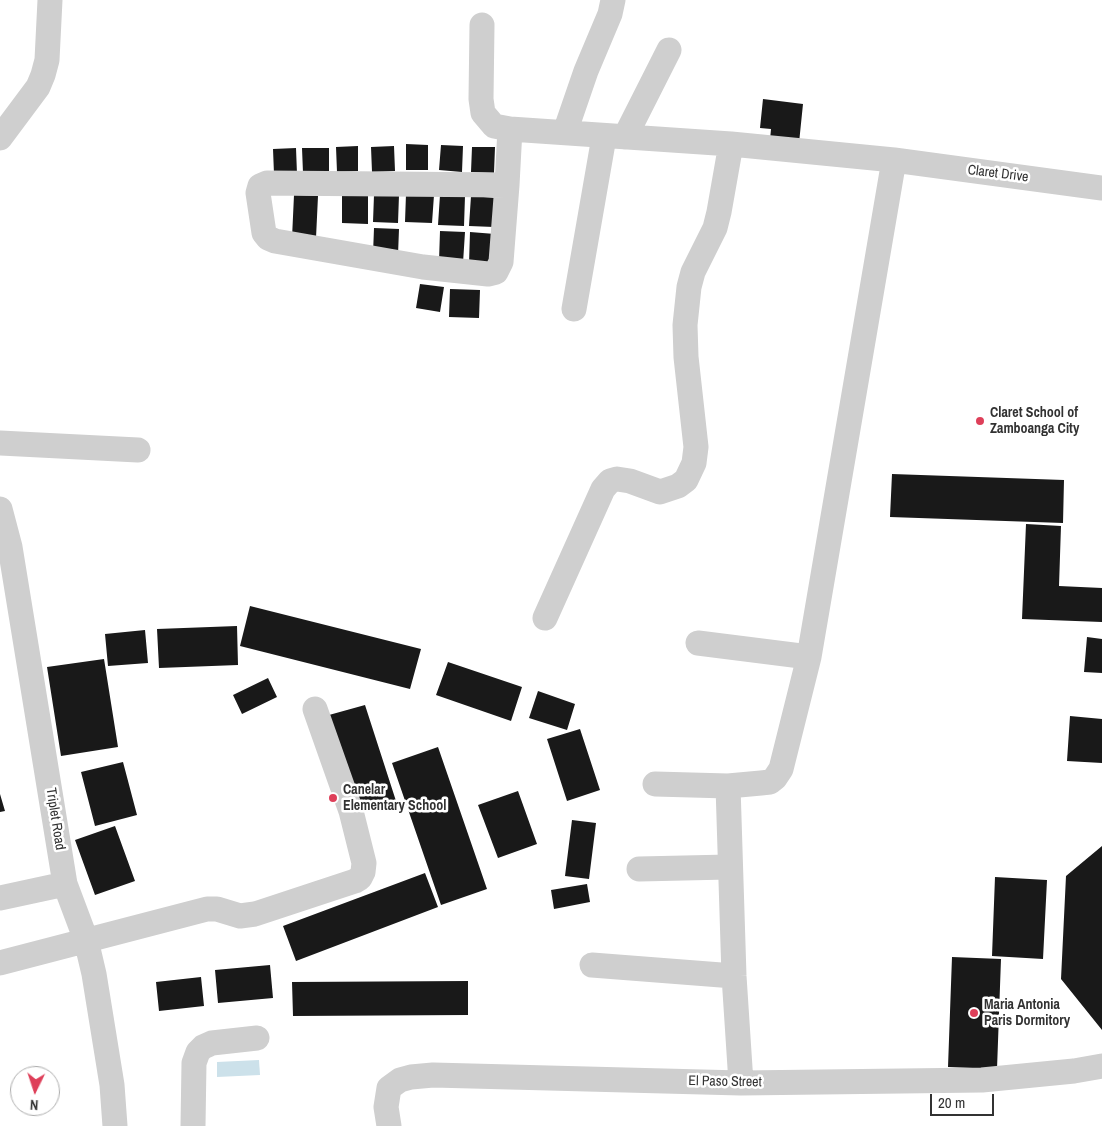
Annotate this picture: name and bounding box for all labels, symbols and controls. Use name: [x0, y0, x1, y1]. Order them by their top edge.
street label: Claret Drive: [967, 162, 1029, 186]
place label: Claret School of Zamboanga City: [990, 405, 1079, 438]
marker: Claret School of Zamboanga City: [974, 415, 986, 427]
place label: Canelar Elementary School: [343, 782, 446, 814]
street label: Triplet Road: [42, 787, 68, 851]
marker: Canelar Elementary School: [327, 792, 339, 804]
place label: Maria Antonia Paris Dormitory: [984, 997, 1070, 1030]
marker: Maria Antonia Paris Dormitory: [968, 1007, 980, 1019]
north arrow: [10, 1066, 60, 1116]
street label: El Paso Street: [688, 1073, 762, 1091]
scale bar: [932, 1084, 996, 1116]
text: 20 m: [938, 1092, 965, 1113]
text: N: [29, 1096, 39, 1114]

